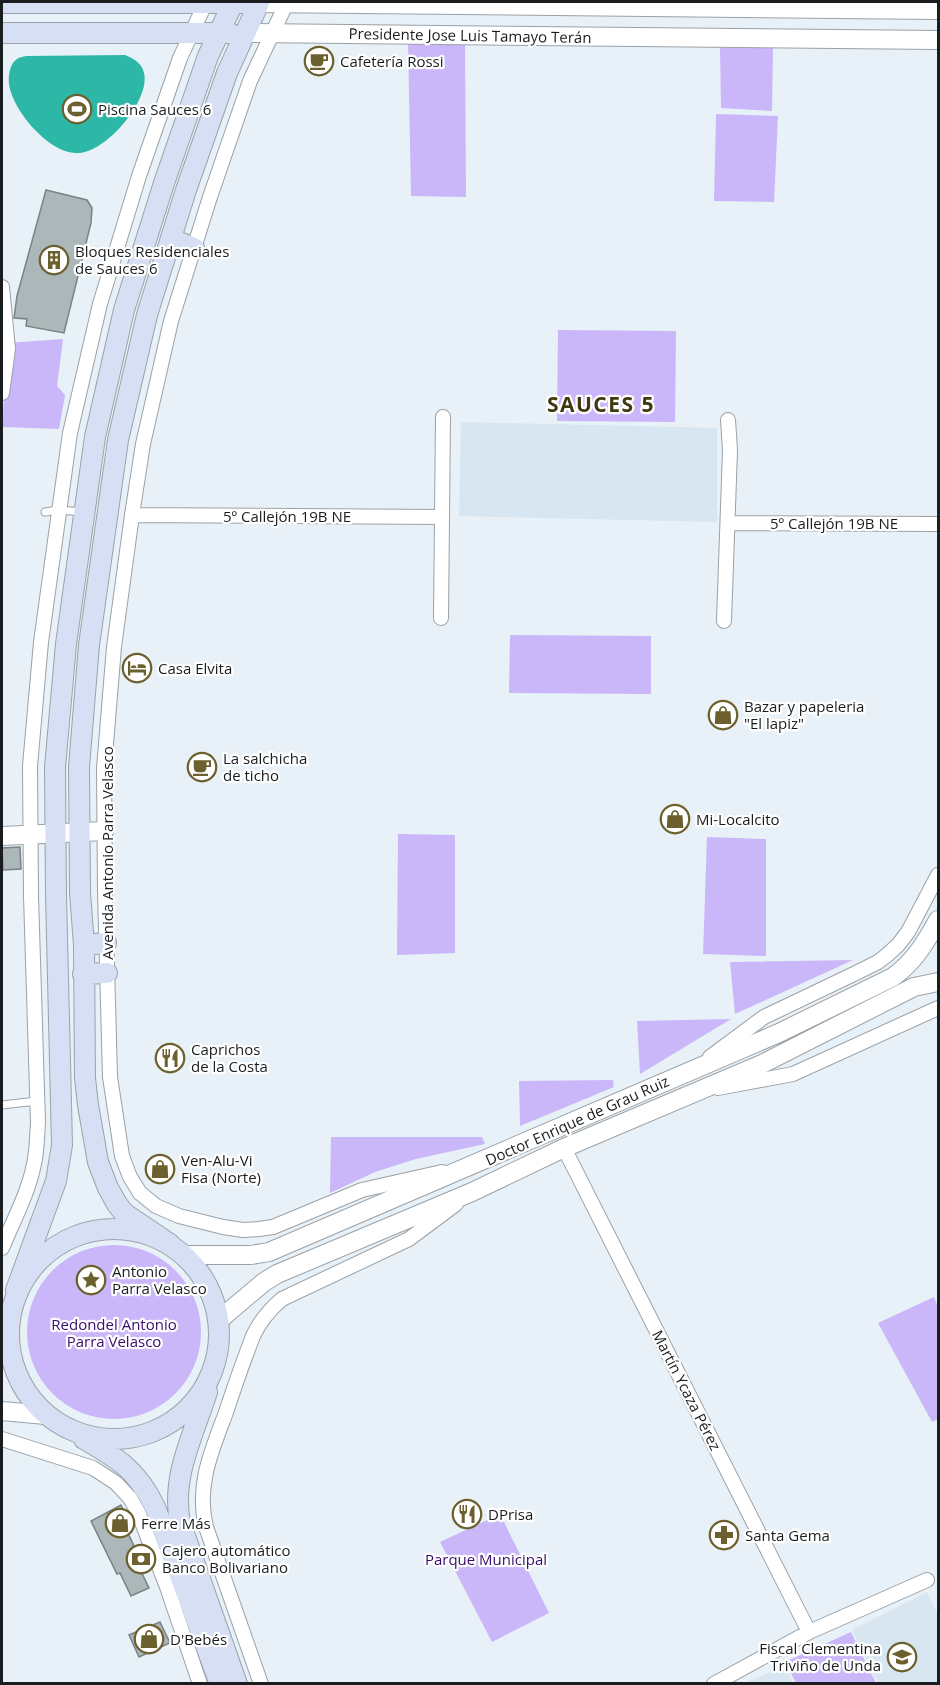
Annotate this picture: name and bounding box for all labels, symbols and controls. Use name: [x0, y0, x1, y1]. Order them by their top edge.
street label: Presidente Jose Luis Tamayo Terán: [348, 23, 592, 47]
cafe icon: Cafetería Rossi: [303, 45, 335, 77]
place label: Cafetería Rossi: [340, 51, 444, 71]
sports icon: Piscina Sauces 6: [61, 93, 93, 125]
place label: Piscina Sauces 6: [98, 99, 211, 119]
place label: Bloques Residenciales de Sauces 6: [75, 241, 229, 278]
building icon: Bloques Residenciales de Sauces 6: [38, 244, 70, 276]
district label: SAUCES 5: [547, 390, 655, 418]
street label: 5º Callejón 19B NE: [223, 506, 351, 526]
street label: 5º Callejón 19B NE: [770, 513, 898, 533]
hotel icon: Casa Elvita: [121, 652, 153, 684]
place label: Casa Elvita: [158, 658, 232, 678]
place label: Bazar y papeleria "El lapiz": [744, 696, 864, 733]
shop icon: Bazar y papeleria "El lapiz": [707, 699, 739, 731]
street label: Avenida Antonio Parra Velasco: [97, 746, 117, 960]
place label: La salchicha de ticho: [223, 748, 307, 785]
cafe icon: La salchicha de ticho: [186, 751, 218, 783]
shop icon: Mi-Localcito: [659, 803, 691, 835]
place label: Mi-Localcito: [696, 809, 780, 829]
place label: Caprichos de la Costa: [191, 1039, 268, 1076]
restaurant icon: Caprichos de la Costa: [154, 1042, 186, 1074]
street label: Doctor Enrique de Grau Ruiz: [482, 1070, 672, 1170]
place label: Ven-Alu-Vi Fisa (Norte): [181, 1150, 261, 1187]
shop icon: Ven-Alu-Vi Fisa (Norte): [144, 1153, 176, 1185]
place label: Antonio Parra Velasco: [112, 1261, 207, 1298]
place icon: Antonio Parra Velasco: [75, 1264, 107, 1296]
park label: Redondel Antonio Parra Velasco: [51, 1314, 177, 1351]
street label: Martín Ycaza Pérez: [648, 1326, 726, 1454]
restaurant icon: DPrisa: [451, 1498, 483, 1530]
place label: DPrisa: [488, 1504, 533, 1524]
shop icon: Ferre Más: [104, 1507, 136, 1539]
place label: Ferre Más: [141, 1513, 211, 1533]
pharmacy icon: Santa Gema: [708, 1519, 740, 1551]
place label: Santa Gema: [745, 1525, 830, 1545]
place label: Cajero automático Banco Bolivariano: [162, 1540, 291, 1577]
bank icon: Cajero automático Banco Bolivariano: [125, 1543, 157, 1575]
park label: Parque Municipal: [425, 1549, 547, 1569]
shop icon: D'Bebés: [133, 1623, 165, 1655]
place label: D'Bebés: [170, 1629, 227, 1649]
place label: Fiscal Clementina Triviño de Unda: [759, 1638, 881, 1675]
school or university icon: Fiscal Clementina Triviño de Unda: [886, 1641, 918, 1673]

